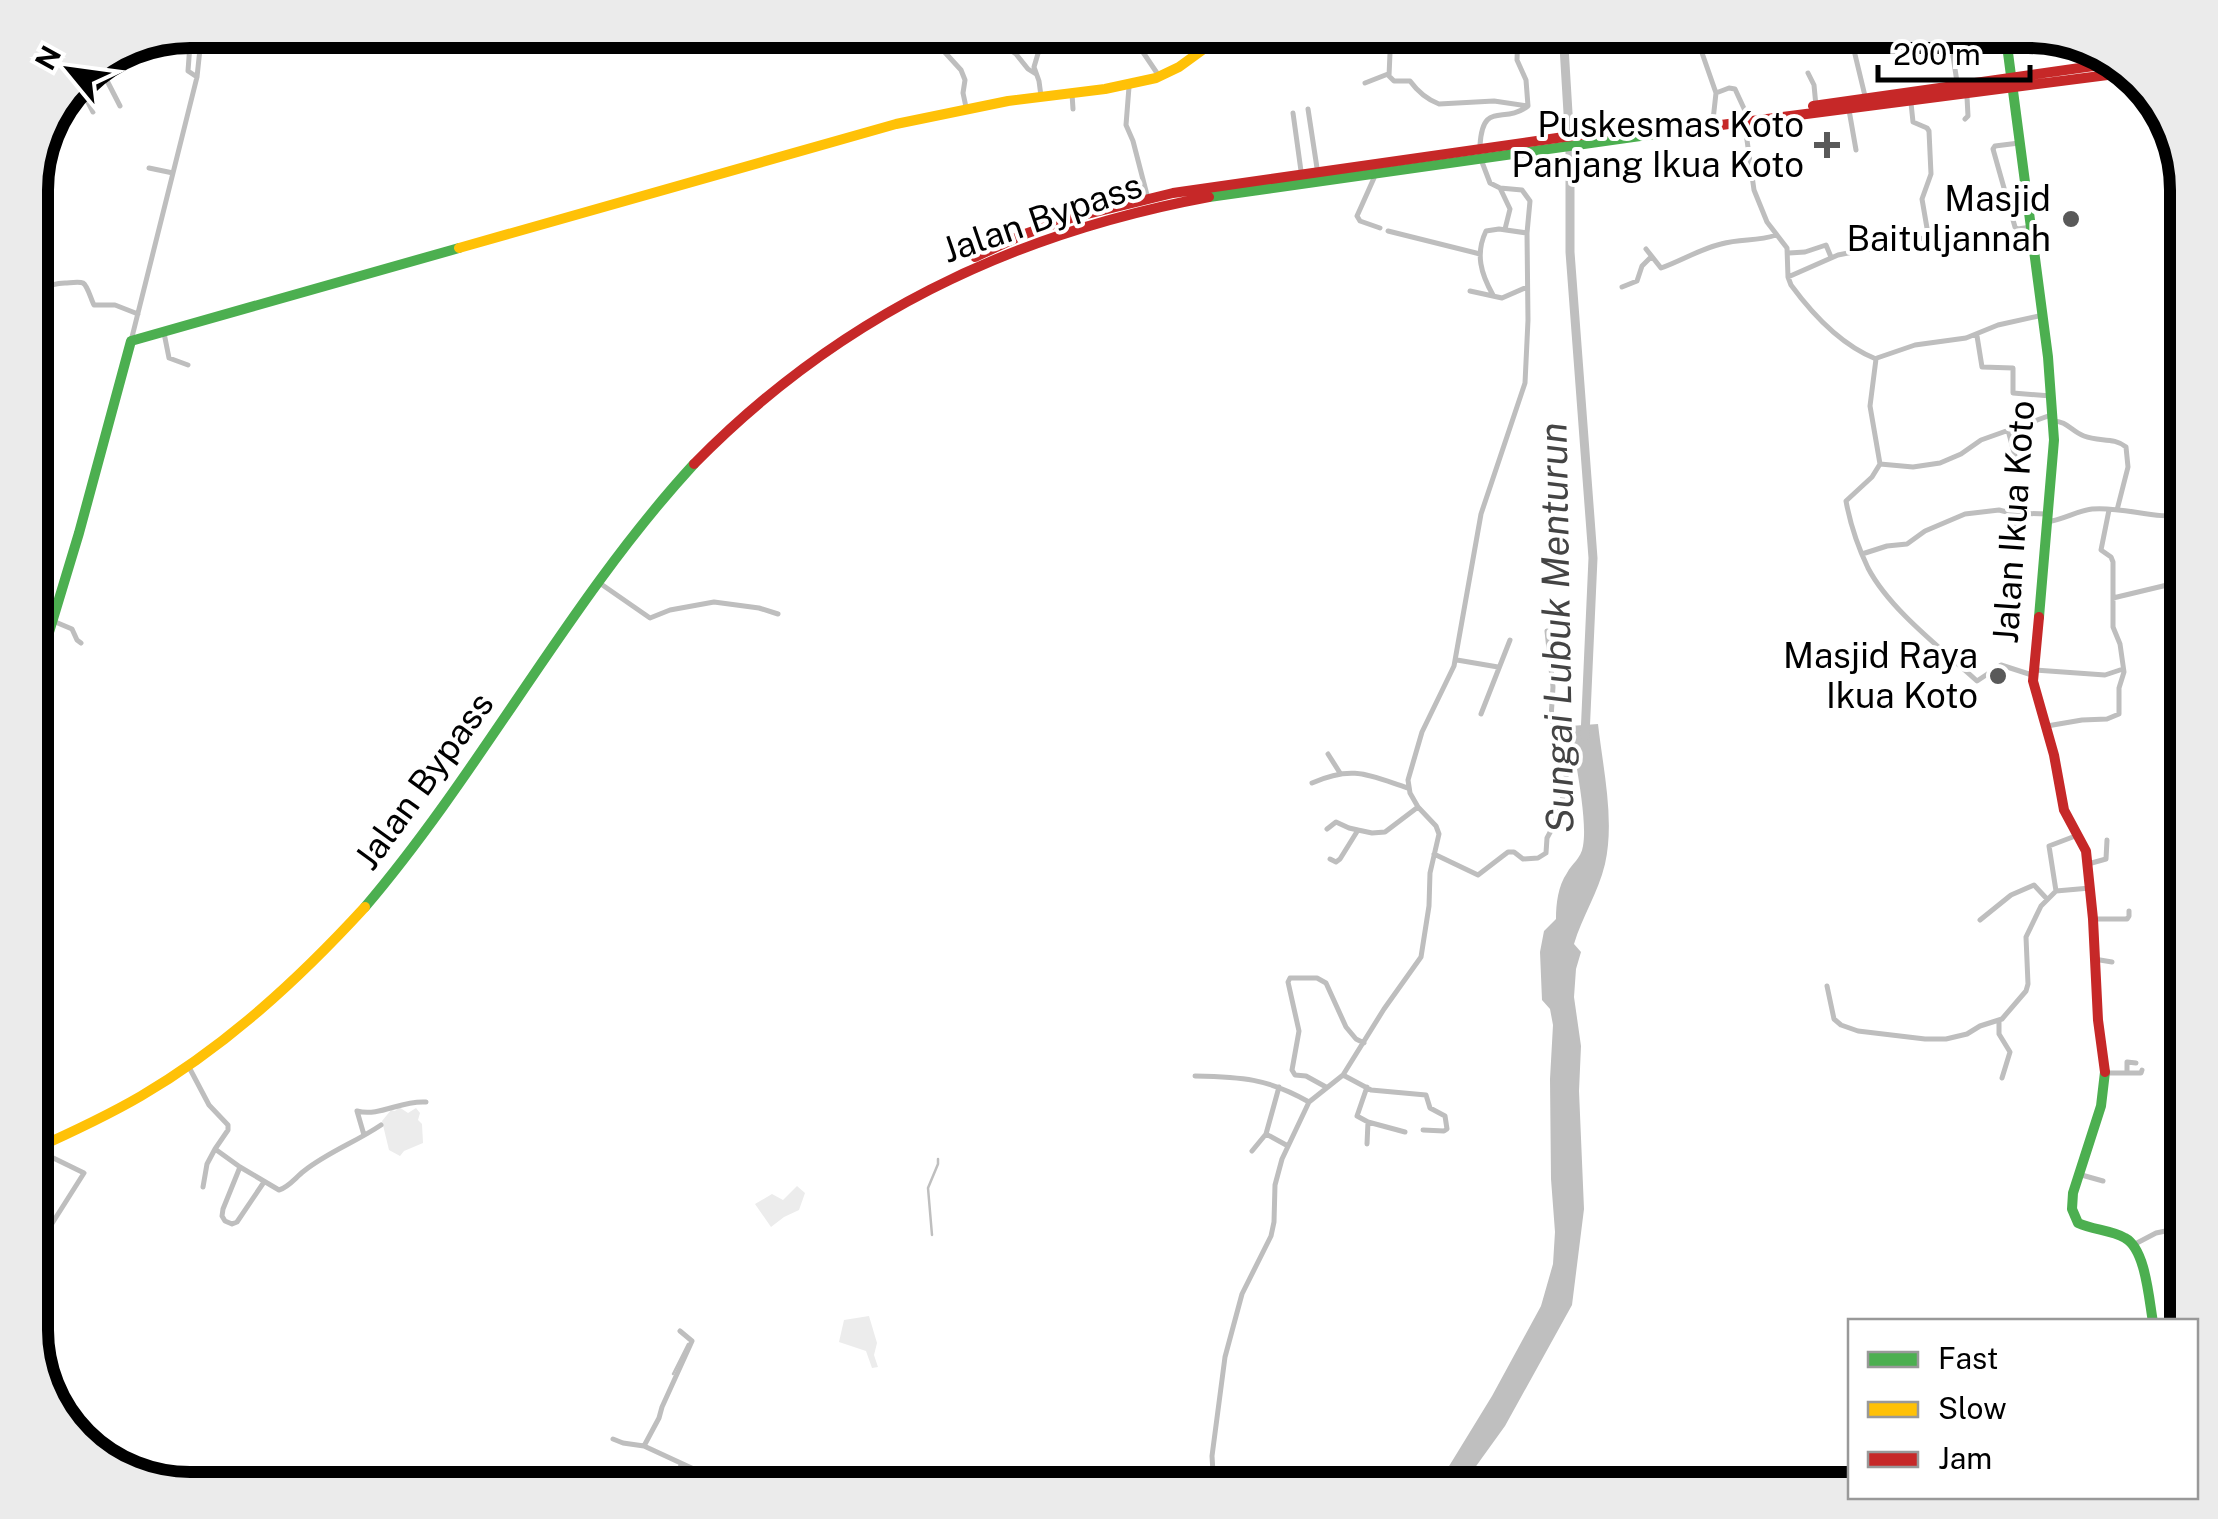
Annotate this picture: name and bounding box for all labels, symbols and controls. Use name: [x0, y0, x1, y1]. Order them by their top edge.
north arrow: [20, 20, 120, 120]
scale bar: [1878, 20, 2030, 82]
text: 200 m: [1893, 36, 1981, 72]
text: N: [28, 40, 67, 75]
place label: Puskesmas Koto Panjang Ikua Koto: [1511, 104, 1804, 185]
marker: Puskesmas Koto Panjang Ikua Koto: [1814, 132, 1840, 158]
street label: Jalan Bypass: [937, 164, 1147, 271]
place label: Masjid Baituljannah: [1847, 178, 2051, 259]
marker: Masjid Baituljannah: [2060, 208, 2082, 230]
street label: Jalan Ikua Koto: [1985, 399, 2042, 645]
water label: Sungai Lubuk Menturun: [1530, 422, 1583, 834]
place label: Masjid Raya Ikua Koto: [1783, 635, 1978, 716]
marker: Masjid Raya Ikua Koto: [1987, 665, 2009, 687]
street label: Jalan Bypass: [346, 684, 502, 877]
legend: [1848, 1319, 2198, 1499]
text: Fast: [1938, 1340, 1998, 1376]
text: Slow: [1938, 1390, 2007, 1426]
text: Jam: [1938, 1440, 1992, 1476]

